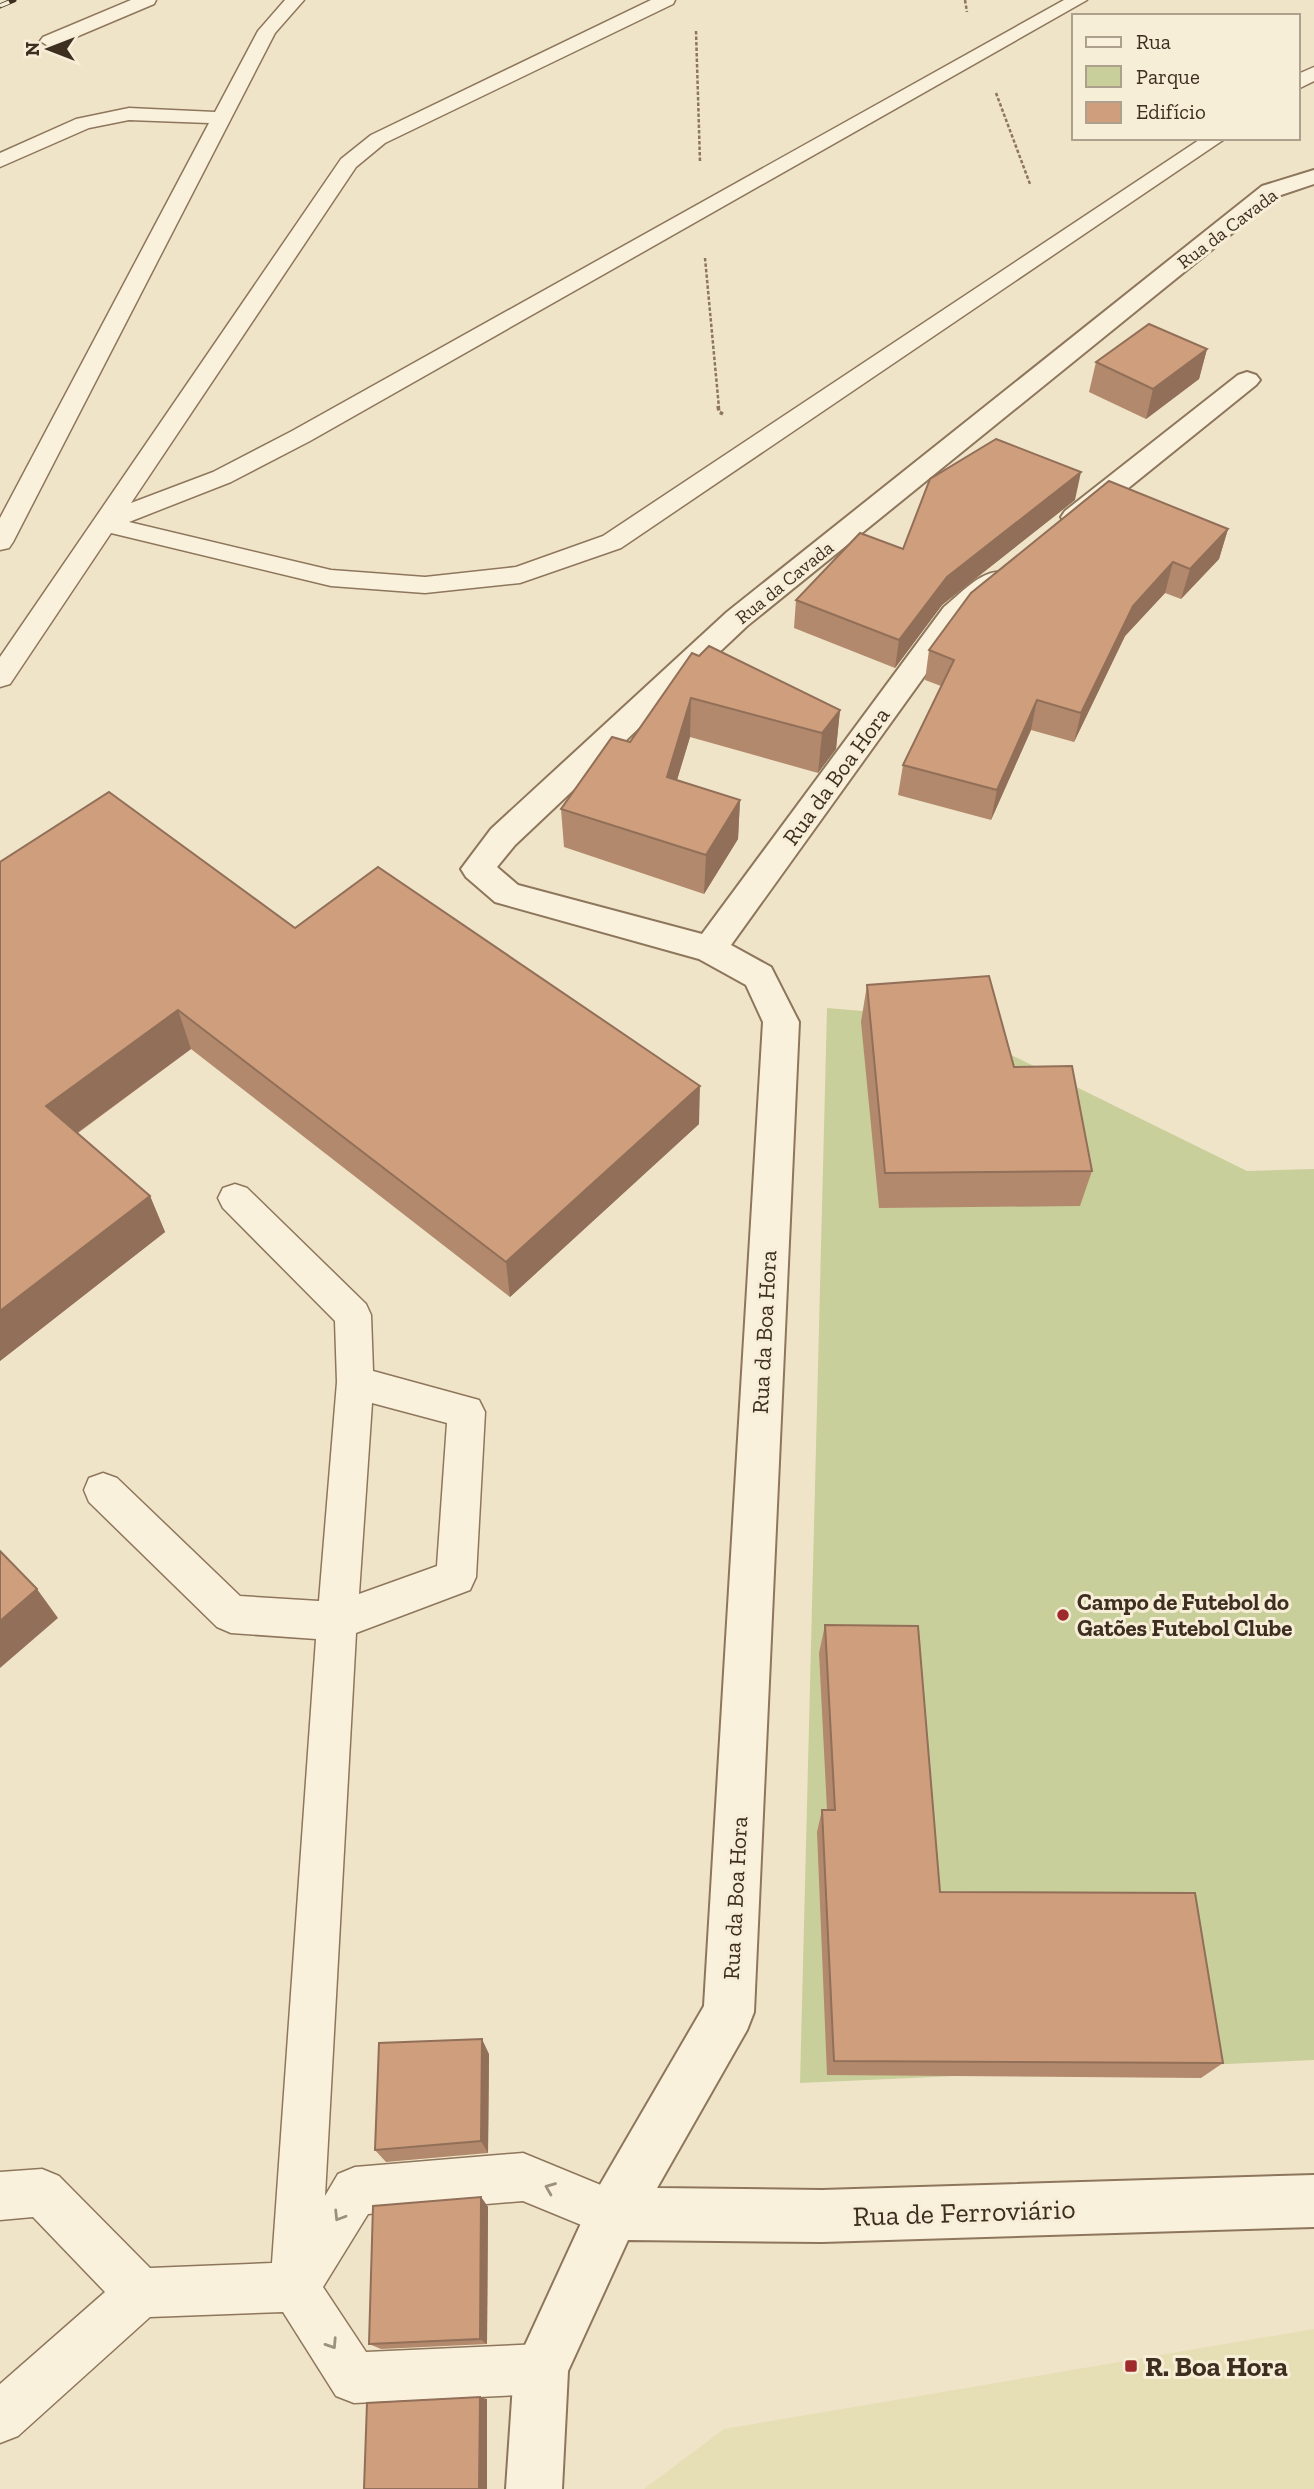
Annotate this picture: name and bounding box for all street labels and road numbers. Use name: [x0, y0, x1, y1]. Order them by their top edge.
street label: Rua da Cavada: [1173, 183, 1282, 273]
street label: Rua da Cavada: [731, 536, 838, 629]
street label: Rua da Boa Hora: [777, 702, 895, 850]
street label: Rua da Boa Hora: [746, 1249, 782, 1415]
street label: Rua da Boa Hora: [717, 1815, 753, 1981]
street label: Rua de Ferroviário: [852, 2192, 1076, 2233]

